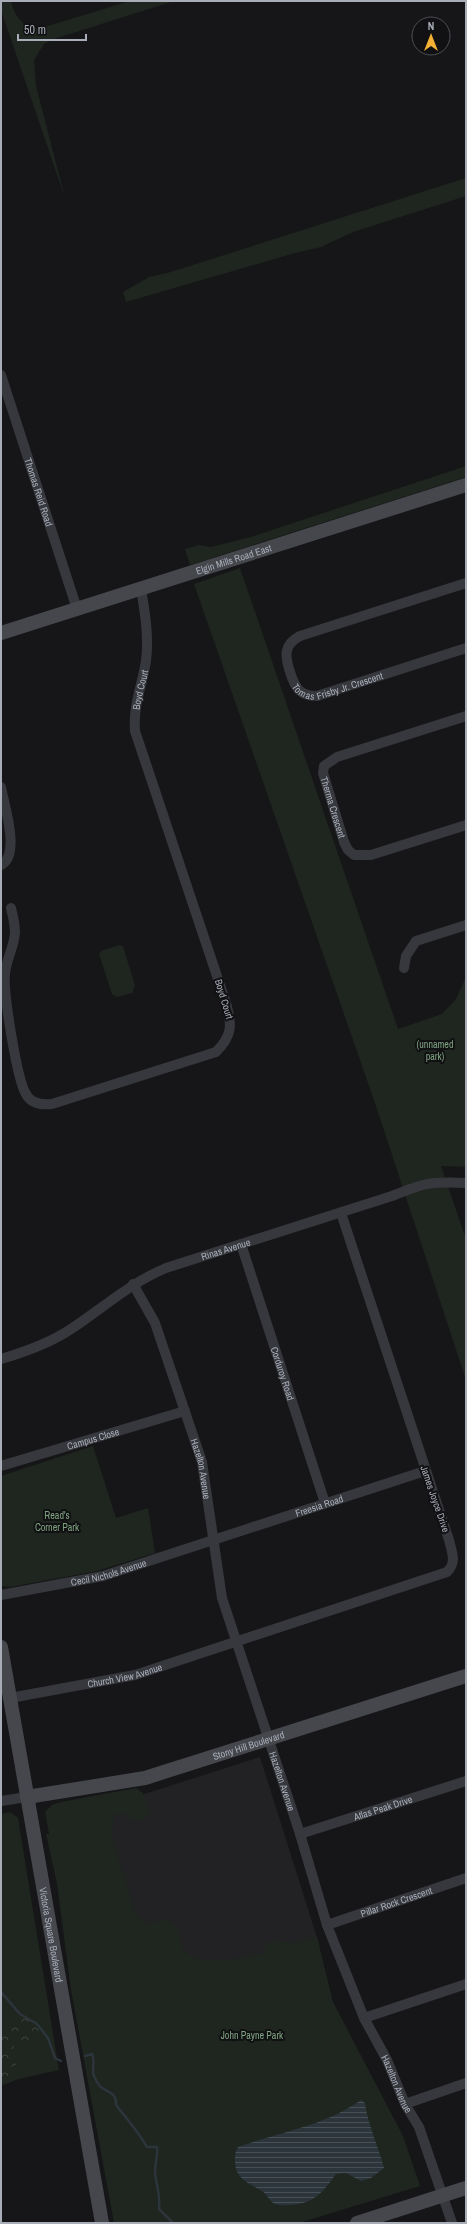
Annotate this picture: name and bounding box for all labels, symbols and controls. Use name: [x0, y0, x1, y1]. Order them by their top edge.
scale bar: [18, 16, 86, 42]
north arrow: [411, 16, 451, 56]
text: N: [428, 19, 434, 33]
text: 50 m: [24, 22, 46, 38]
street label: Thomas Reid Road: [22, 456, 56, 528]
street label: Elgin Mills Road East: [194, 541, 274, 577]
street label: Boyd Court: [129, 668, 151, 711]
street label: Tomas Frisby Jr. Crescent: [289, 669, 385, 703]
street label: Therma Crescent: [318, 775, 349, 840]
street label: Boyd Court: [212, 977, 236, 1021]
park label: (unnamed park): [417, 1038, 453, 1063]
street label: Rinas Avenue: [199, 1235, 252, 1263]
street label: Corduroy Road: [268, 1345, 298, 1402]
street label: Campus Close: [65, 1424, 121, 1452]
street label: Hazelton Avenue: [188, 1437, 214, 1500]
street label: James Joyce Drive: [418, 1464, 453, 1534]
street label: Freesia Road: [293, 1492, 345, 1519]
park label: Read's Corner Park: [35, 1509, 80, 1534]
street label: Cecil Nichols Avenue: [70, 1556, 148, 1588]
street label: Church View Avenue: [86, 1660, 164, 1690]
street label: Stony Hill Boulevard: [211, 1728, 286, 1763]
street label: Hazelton Avenue: [267, 1750, 299, 1813]
street label: Atlas Peak Drive: [351, 1792, 414, 1823]
street label: Pillar Rock Crescent: [359, 1883, 434, 1920]
street label: Victoria Square Boulevard: [37, 1886, 66, 1983]
park label: John Payne Park: [221, 2029, 284, 2042]
street label: Hazelton Avenue: [379, 2052, 415, 2115]

